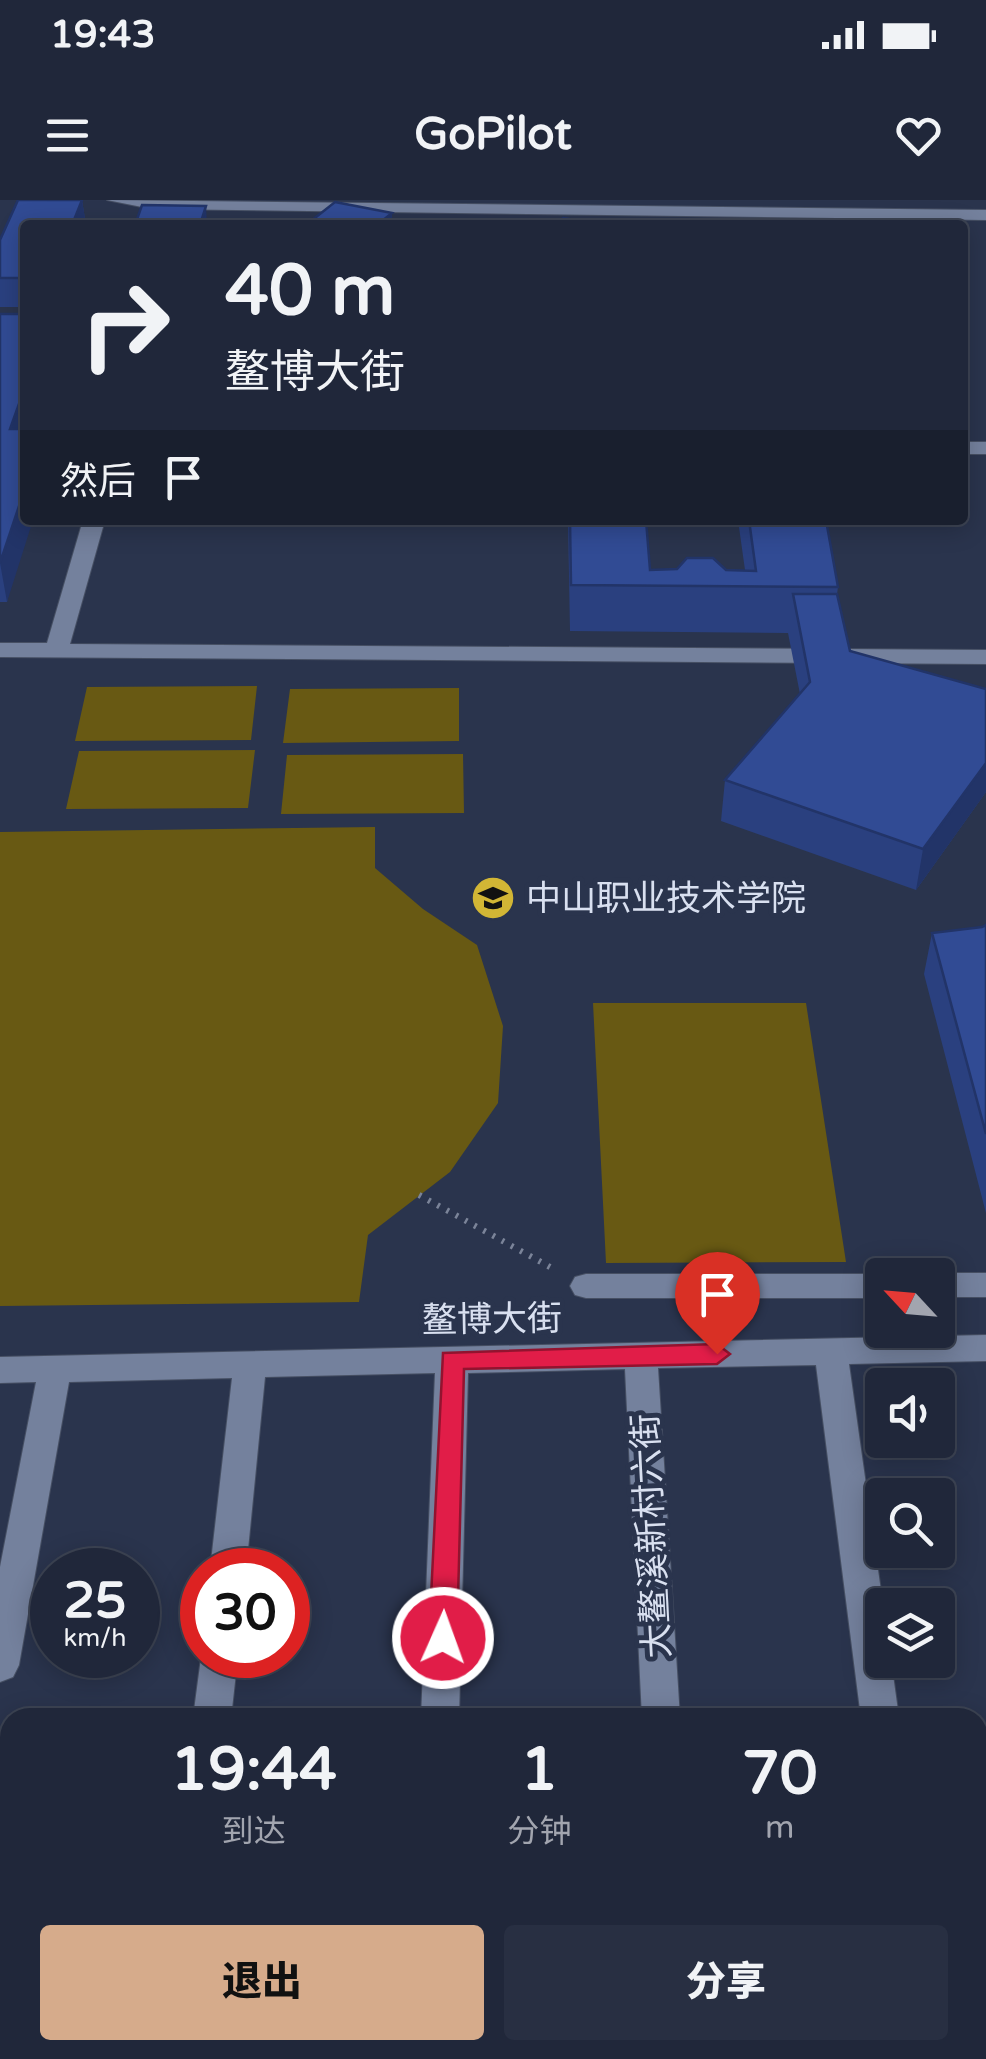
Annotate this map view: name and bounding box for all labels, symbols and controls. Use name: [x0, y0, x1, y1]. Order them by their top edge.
text: 19:43: [50, 12, 155, 58]
icon: menu: [40, 108, 95, 163]
text: GoPilot: [414, 108, 572, 162]
icon: heart: [891, 108, 946, 163]
text: 40 m: [225, 250, 395, 334]
icon: right: [60, 260, 190, 390]
text: 鳌博大街: [225, 346, 405, 400]
icon: arrive: [156, 450, 211, 505]
text: 然后: [60, 459, 136, 505]
school or university icon: 中山职业技术学院: [470, 875, 516, 921]
place label: 中山职业技术学院: [526, 878, 806, 920]
pin: [675, 1252, 760, 1355]
north arrow: [865, 1258, 955, 1348]
map controls: [865, 1258, 955, 1678]
icon: arrive: [690, 1267, 745, 1322]
street label: 鳌博大街: [422, 1298, 562, 1342]
button: sound: [865, 1368, 955, 1458]
street label: 大鳌溪新村六街: [625, 1413, 679, 1659]
button: search: [865, 1478, 955, 1568]
speed limit sign: 30: [180, 1548, 310, 1678]
text: 25: [64, 1571, 126, 1631]
position arrow: [391, 1586, 495, 1690]
button: layers: [865, 1588, 955, 1678]
text: km/h: [64, 1623, 126, 1653]
text: 19:44: [171, 1734, 337, 1806]
text: 1: [521, 1734, 558, 1806]
text: 70: [742, 1738, 817, 1810]
text: m: [765, 1809, 794, 1847]
text: 到达: [222, 1813, 286, 1851]
text: 分钟: [507, 1813, 571, 1851]
button: 退出: [40, 1925, 484, 2040]
button: 分享: [504, 1925, 948, 2040]

